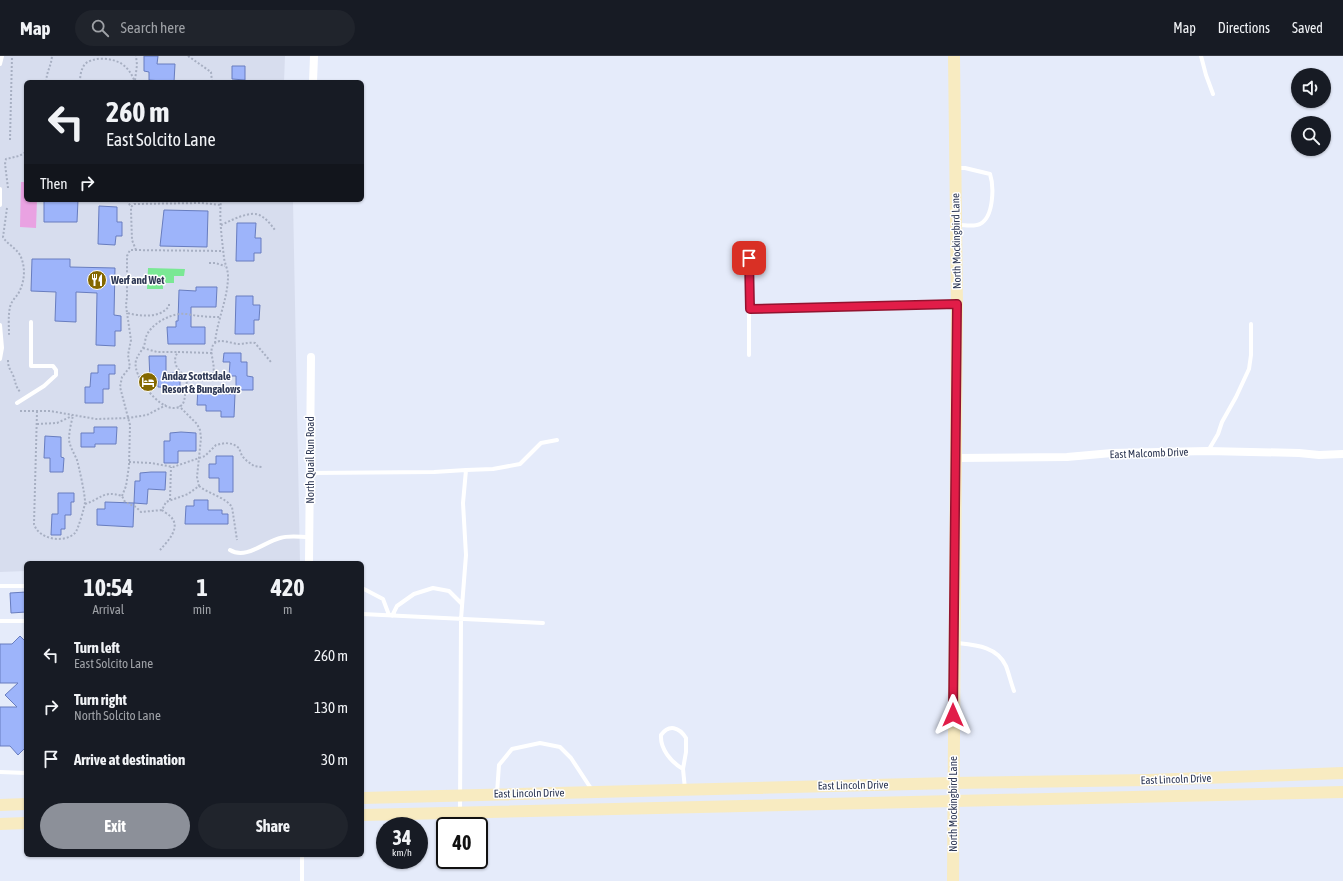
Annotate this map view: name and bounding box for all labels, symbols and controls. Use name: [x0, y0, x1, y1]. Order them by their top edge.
search box: [75, 10, 355, 46]
text: Map: [20, 17, 51, 39]
icon: search: [89, 17, 111, 39]
text: Search here: [121, 19, 185, 36]
text: Map: [1173, 20, 1196, 36]
text: Directions: [1218, 20, 1270, 36]
text: Saved: [1292, 20, 1323, 36]
map controls: [1291, 68, 1331, 156]
button: sound: [1291, 68, 1331, 108]
icon: left: [40, 96, 92, 148]
text: 260 m: [106, 96, 169, 128]
button: search: [1291, 116, 1331, 156]
text: East Solcito Lane: [106, 129, 216, 150]
icon: right: [76, 172, 98, 194]
text: Then: [40, 175, 68, 192]
street label: North Mockingbird Lane: [949, 193, 963, 289]
pin: [732, 241, 766, 275]
icon: arrive: [738, 247, 760, 269]
restaurant icon: Werf and Wet: [86, 269, 108, 291]
place label: Werf and Wet: [110, 274, 165, 286]
place label: Andaz Scottsdale Resort & Bungalows: [161, 370, 241, 395]
hotel icon: Andaz Scottsdale Resort & Bungalows: [137, 371, 159, 393]
street label: North Quail Run Road: [304, 416, 316, 504]
street label: East Malcomb Drive: [1109, 446, 1189, 460]
text: 10:54: [83, 574, 133, 601]
text: 1: [196, 574, 208, 601]
text: 420: [271, 574, 305, 601]
text: Arrival: [92, 602, 124, 617]
text: min: [193, 602, 211, 617]
text: m: [283, 602, 292, 617]
text: Turn left: [74, 639, 120, 656]
icon: left: [40, 644, 62, 666]
text: 260 m: [314, 647, 348, 664]
text: East Solcito Lane: [74, 656, 153, 671]
text: Turn right: [74, 691, 127, 708]
position arrow: [932, 694, 974, 736]
icon: right: [40, 696, 62, 718]
text: 130 m: [314, 699, 348, 716]
text: North Solcito Lane: [74, 708, 161, 723]
icon: arrive: [40, 748, 62, 770]
text: Arrive at destination: [74, 751, 185, 768]
text: 30 m: [321, 751, 348, 768]
street label: North Mockingbird Lane: [947, 756, 959, 852]
street label: East Lincoln Drive: [1140, 772, 1212, 786]
street label: East Lincoln Drive: [817, 778, 889, 792]
street label: East Lincoln Drive: [493, 786, 565, 800]
button: Exit: [40, 803, 190, 849]
button: Share: [198, 803, 348, 849]
speed limit sign: 40: [436, 817, 488, 869]
text: 34: [393, 826, 411, 849]
text: km/h: [392, 847, 412, 858]

